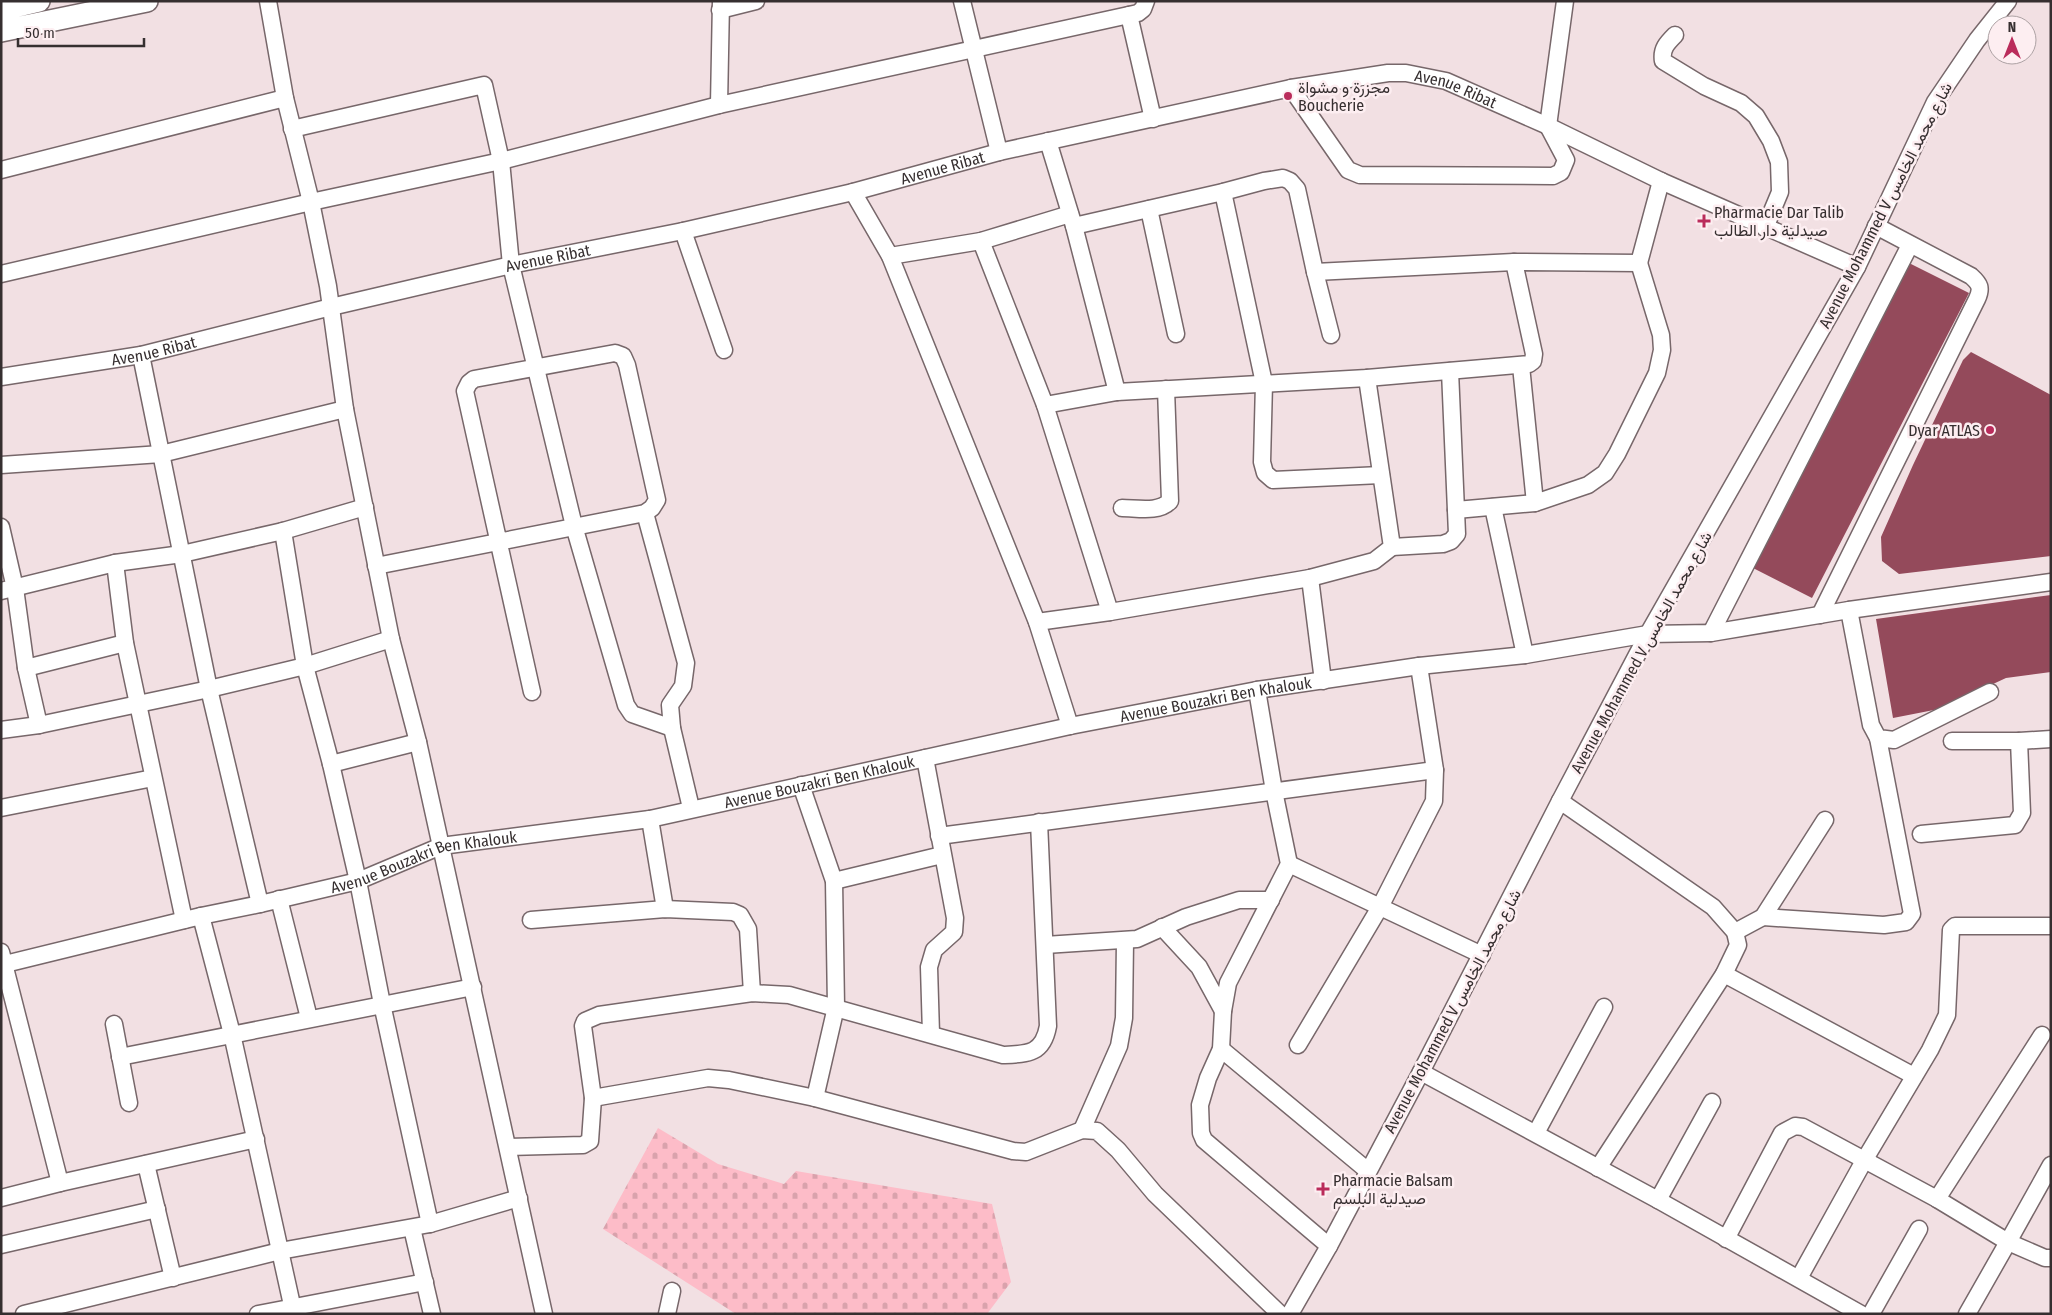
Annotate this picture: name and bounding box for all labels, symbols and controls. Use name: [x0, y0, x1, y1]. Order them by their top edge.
scale bar: [18, 15, 144, 47]
north arrow: [1987, 15, 2037, 65]
text: N: [2008, 19, 2016, 36]
text: 50 m: [25, 24, 55, 42]
street label: Avenue Ribat: [1413, 66, 1500, 112]
place label: مجزرة و مشواة Boucherie: [1298, 78, 1390, 115]
street label: Avenue Mohammed V شارع محمد الخامس: [1815, 79, 1958, 332]
marker: مجزرة و مشواة Boucherie: [1282, 90, 1294, 102]
street label: Avenue Ribat: [899, 147, 987, 189]
place label: Pharmacie Dar Talib صيدلية دار الطالب: [1714, 203, 1844, 241]
marker: Pharmacie Dar Talib صيدلية دار الطالب: [1698, 215, 1710, 227]
street label: Avenue Ribat: [504, 240, 593, 276]
street label: Avenue Ribat: [110, 332, 199, 370]
place label: Dyar ATLAS: [1908, 421, 1980, 440]
marker: Dyar ATLAS: [1984, 424, 1996, 436]
street label: Avenue Mohammed V شارع محمد الخامس: [1567, 528, 1718, 777]
street label: Avenue Bouzakri Ben Khalouk: [1119, 673, 1313, 726]
street label: Avenue Bouzakri Ben Khalouk: [723, 752, 917, 812]
street label: Avenue Bouzakri Ben Khalouk: [329, 827, 518, 897]
street label: Avenue Mohammed V شارع محمد الخامس: [1380, 886, 1527, 1137]
place label: Pharmacie Balsam صيدلية البلسم: [1333, 1171, 1453, 1209]
marker: Pharmacie Balsam صيدلية البلسم: [1317, 1183, 1329, 1195]

